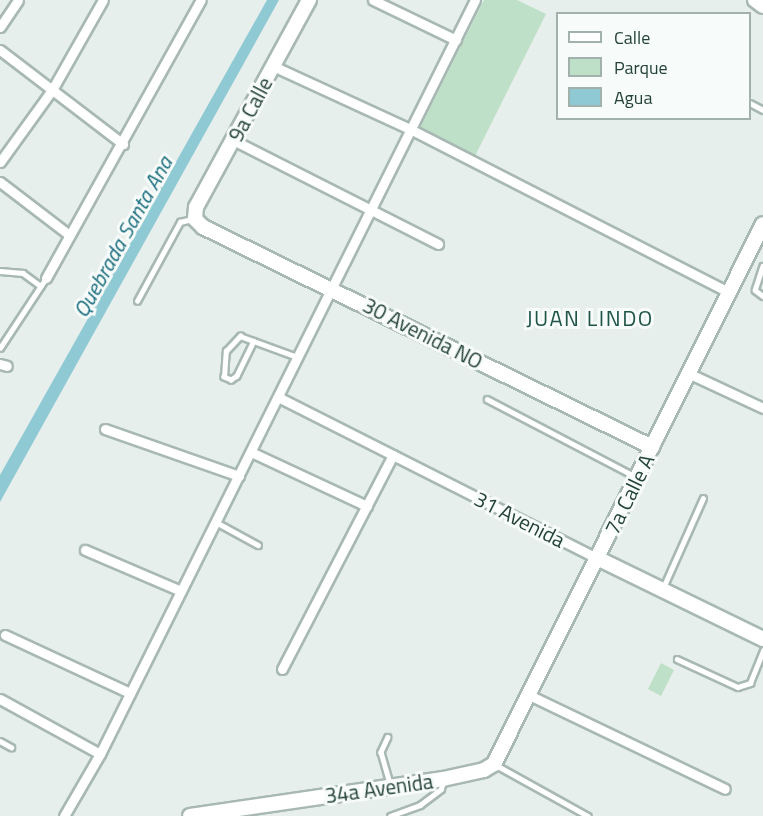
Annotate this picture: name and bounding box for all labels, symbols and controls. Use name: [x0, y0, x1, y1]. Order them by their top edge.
legend: [556, 12, 751, 120]
text: Calle: [614, 24, 650, 51]
text: Parque: [614, 54, 668, 81]
street label: 9a Calle: [223, 73, 277, 145]
text: Agua: [614, 84, 652, 111]
water label: Quebrada Santa Ana: [68, 152, 178, 322]
street label: 30 Avenida NO: [359, 292, 487, 374]
district label: JUAN LINDO: [526, 306, 654, 332]
street label: 7a Calle A: [599, 450, 659, 538]
street label: 31 Avenida: [470, 485, 570, 553]
street label: 34a Avenida: [323, 768, 435, 808]

